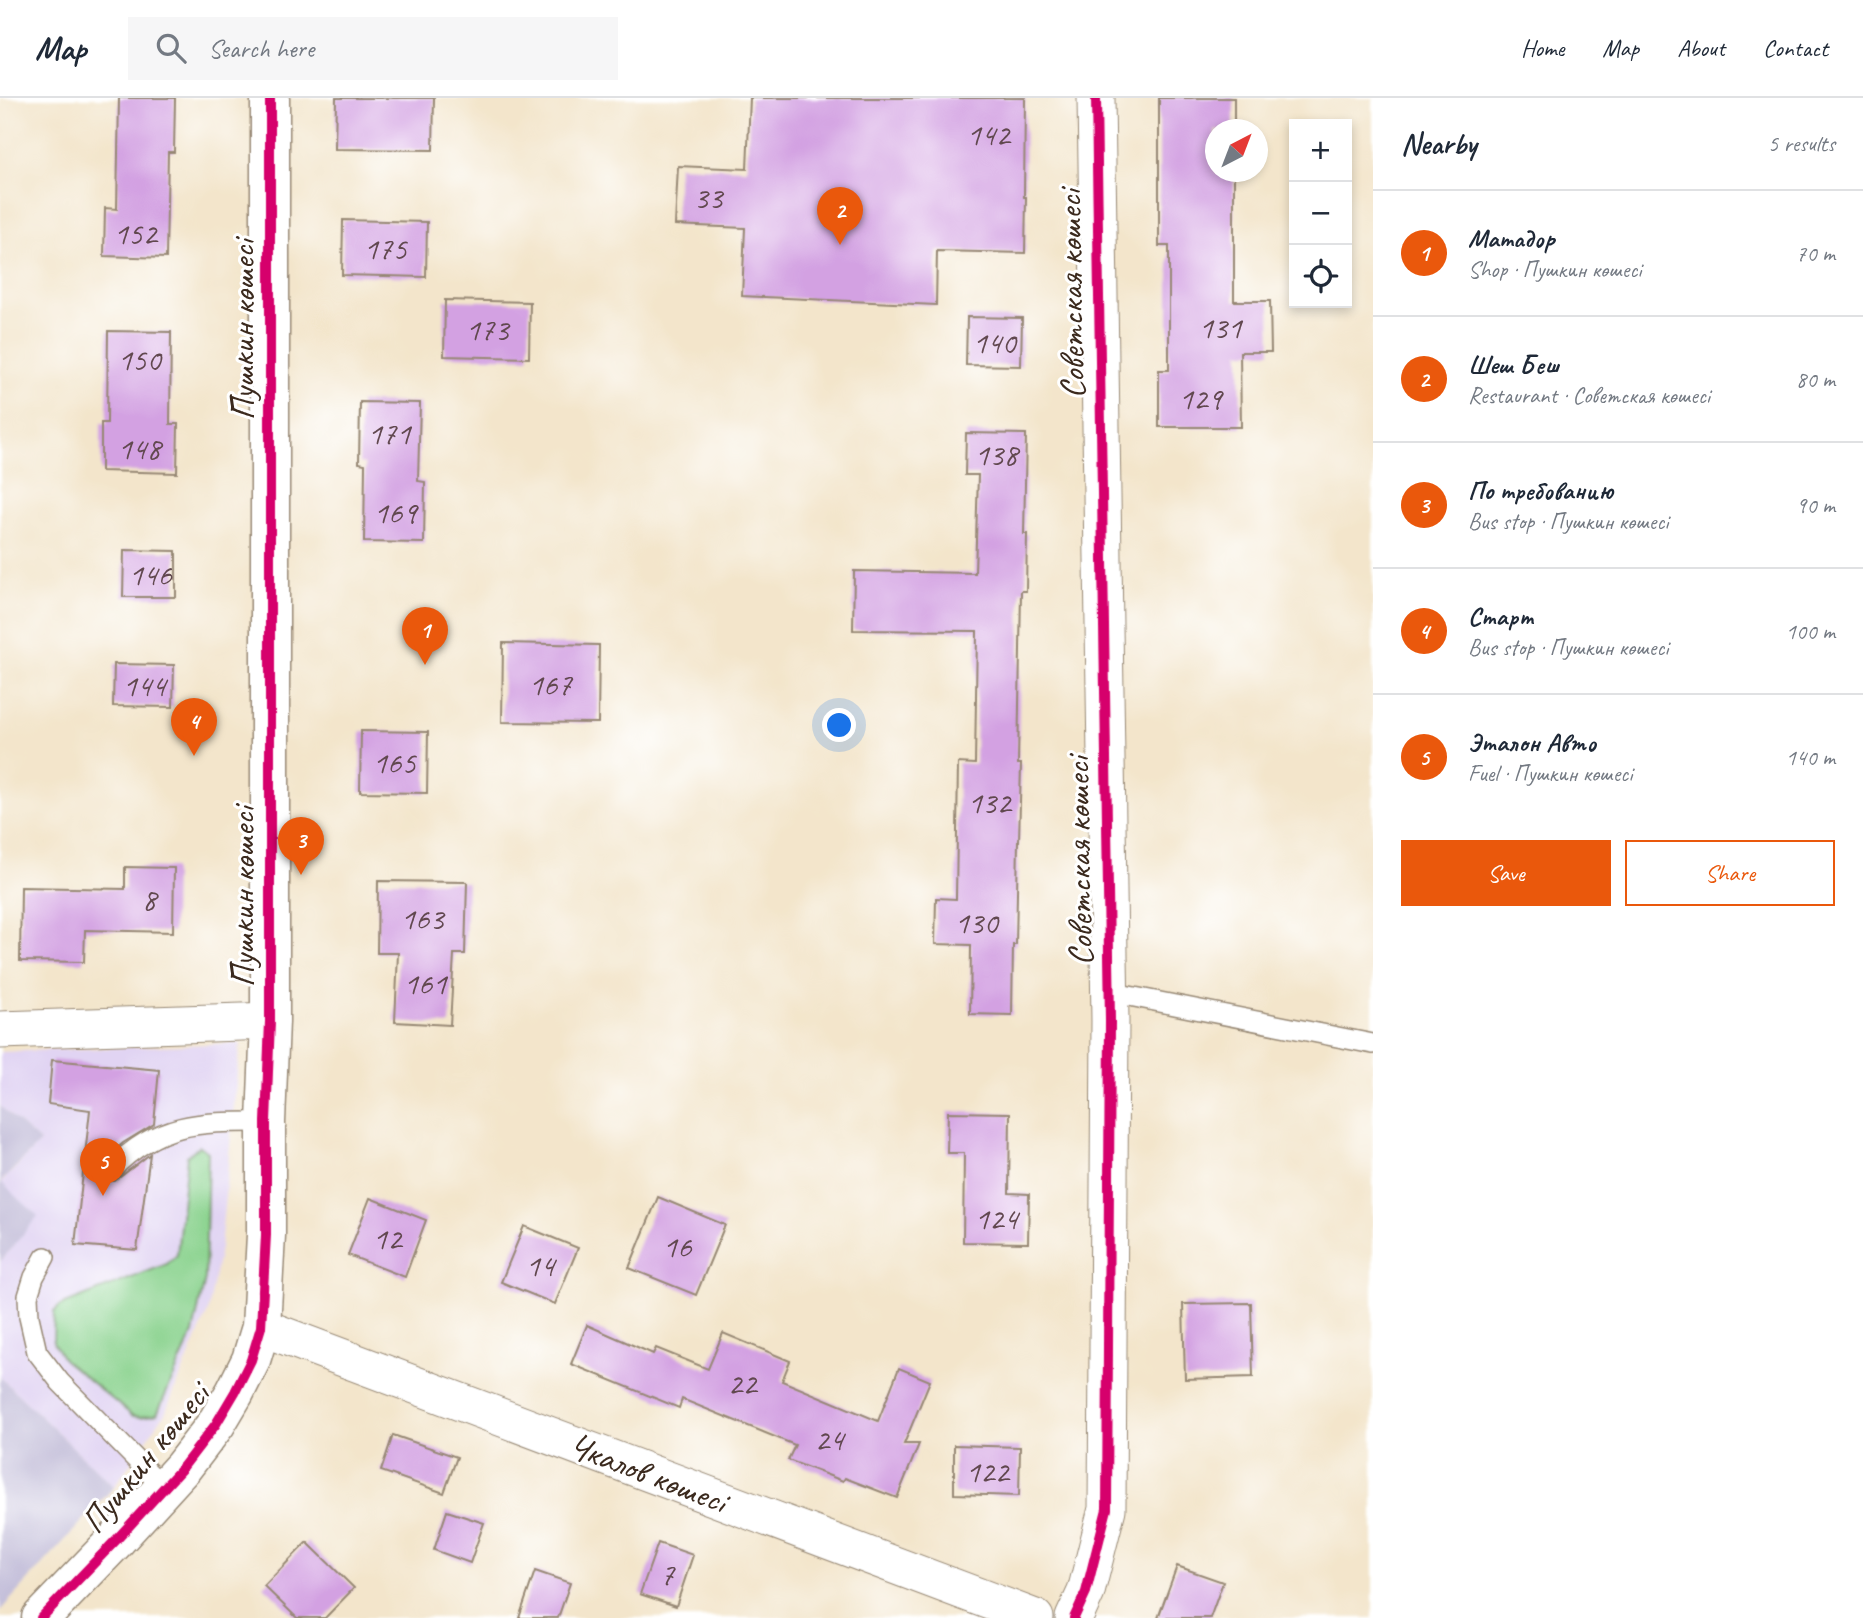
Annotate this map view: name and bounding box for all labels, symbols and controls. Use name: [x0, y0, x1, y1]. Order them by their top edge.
search box: [128, 17, 618, 80]
text: Map: [35, 27, 86, 69]
icon: search: [152, 29, 190, 67]
text: Search here: [208, 32, 314, 65]
text: Home: [1521, 33, 1564, 63]
text: Map: [1602, 33, 1639, 63]
text: About: [1677, 33, 1725, 63]
text: Contact: [1763, 33, 1828, 63]
house number: 142: [966, 114, 1012, 155]
north arrow: [1205, 119, 1268, 182]
map controls: [1289, 119, 1352, 308]
button: +: [1289, 119, 1352, 182]
text: Nearby: [1401, 125, 1477, 163]
text: 5 results: [1768, 129, 1835, 158]
house number: 33: [694, 177, 725, 218]
button: −: [1289, 182, 1352, 245]
street label: Советская көшесі: [1047, 185, 1095, 399]
pin: 2: [817, 187, 863, 245]
house number: 152: [113, 213, 159, 254]
text: Матадор: [1468, 222, 1555, 255]
house number: 175: [363, 228, 408, 269]
street label: Пушкин көшесі: [220, 235, 265, 421]
text: 1: [1419, 239, 1429, 268]
text: 70 m: [1796, 239, 1835, 268]
button: locate: [1289, 245, 1352, 308]
text: Shop · Пушкин көшесі: [1468, 255, 1642, 284]
house number: 131: [1198, 307, 1243, 348]
house number: 173: [465, 309, 511, 350]
house number: 140: [972, 322, 1018, 363]
house number: 150: [117, 339, 163, 380]
text: Шеш Беш: [1468, 348, 1559, 381]
text: 2: [1419, 365, 1429, 394]
text: 80 m: [1796, 365, 1835, 394]
house number: 129: [1178, 378, 1224, 419]
text: Restaurant · Советская көшесі: [1468, 381, 1710, 410]
house number: 171: [367, 413, 412, 454]
house number: 148: [117, 428, 163, 469]
house number: 138: [974, 434, 1020, 475]
text: По требованию: [1468, 474, 1613, 507]
text: 3: [1419, 491, 1429, 520]
text: 90 m: [1796, 491, 1835, 520]
house number: 169: [373, 492, 419, 533]
text: Bus stop · Пушкин көшесі: [1468, 507, 1669, 536]
house number: 146: [128, 554, 173, 595]
text: Старт: [1468, 600, 1534, 633]
pin: 1: [402, 607, 448, 665]
text: 4: [1419, 617, 1429, 646]
text: 100 m: [1786, 617, 1835, 646]
text: Bus stop · Пушкин көшесі: [1468, 633, 1669, 662]
house number: 167: [528, 664, 573, 705]
house number: 144: [122, 665, 169, 706]
pin: 4: [171, 698, 217, 756]
your location: [822, 708, 856, 742]
text: Эталон Авто: [1468, 726, 1596, 759]
house number: 165: [372, 742, 417, 783]
text: 5: [1419, 743, 1429, 772]
text: 140 m: [1786, 743, 1835, 772]
street label: Советская көшесі: [1055, 752, 1103, 966]
text: Fuel · Пушкин көшесі: [1468, 759, 1633, 788]
house number: 132: [967, 782, 1013, 823]
street label: Пушкин көшесі: [220, 802, 265, 988]
pin: 3: [278, 817, 324, 875]
button: Save: [1401, 840, 1611, 906]
button: Share: [1625, 840, 1835, 906]
house number: 8: [142, 879, 159, 920]
house number: 163: [400, 898, 446, 939]
house number: 130: [954, 902, 1000, 943]
house number: 161: [403, 963, 448, 1004]
pin: 5: [80, 1138, 126, 1196]
house number: 124: [974, 1198, 1021, 1239]
house number: 12: [373, 1218, 404, 1259]
house number: 16: [663, 1226, 693, 1267]
house number: 14: [526, 1245, 558, 1286]
house number: 22: [728, 1363, 759, 1404]
street label: Пушкин көшесі: [71, 1370, 222, 1543]
house number: 24: [815, 1419, 847, 1460]
street label: Чкалов көшесі: [563, 1422, 737, 1525]
house number: 122: [965, 1451, 1011, 1492]
house number: 7: [660, 1554, 676, 1595]

